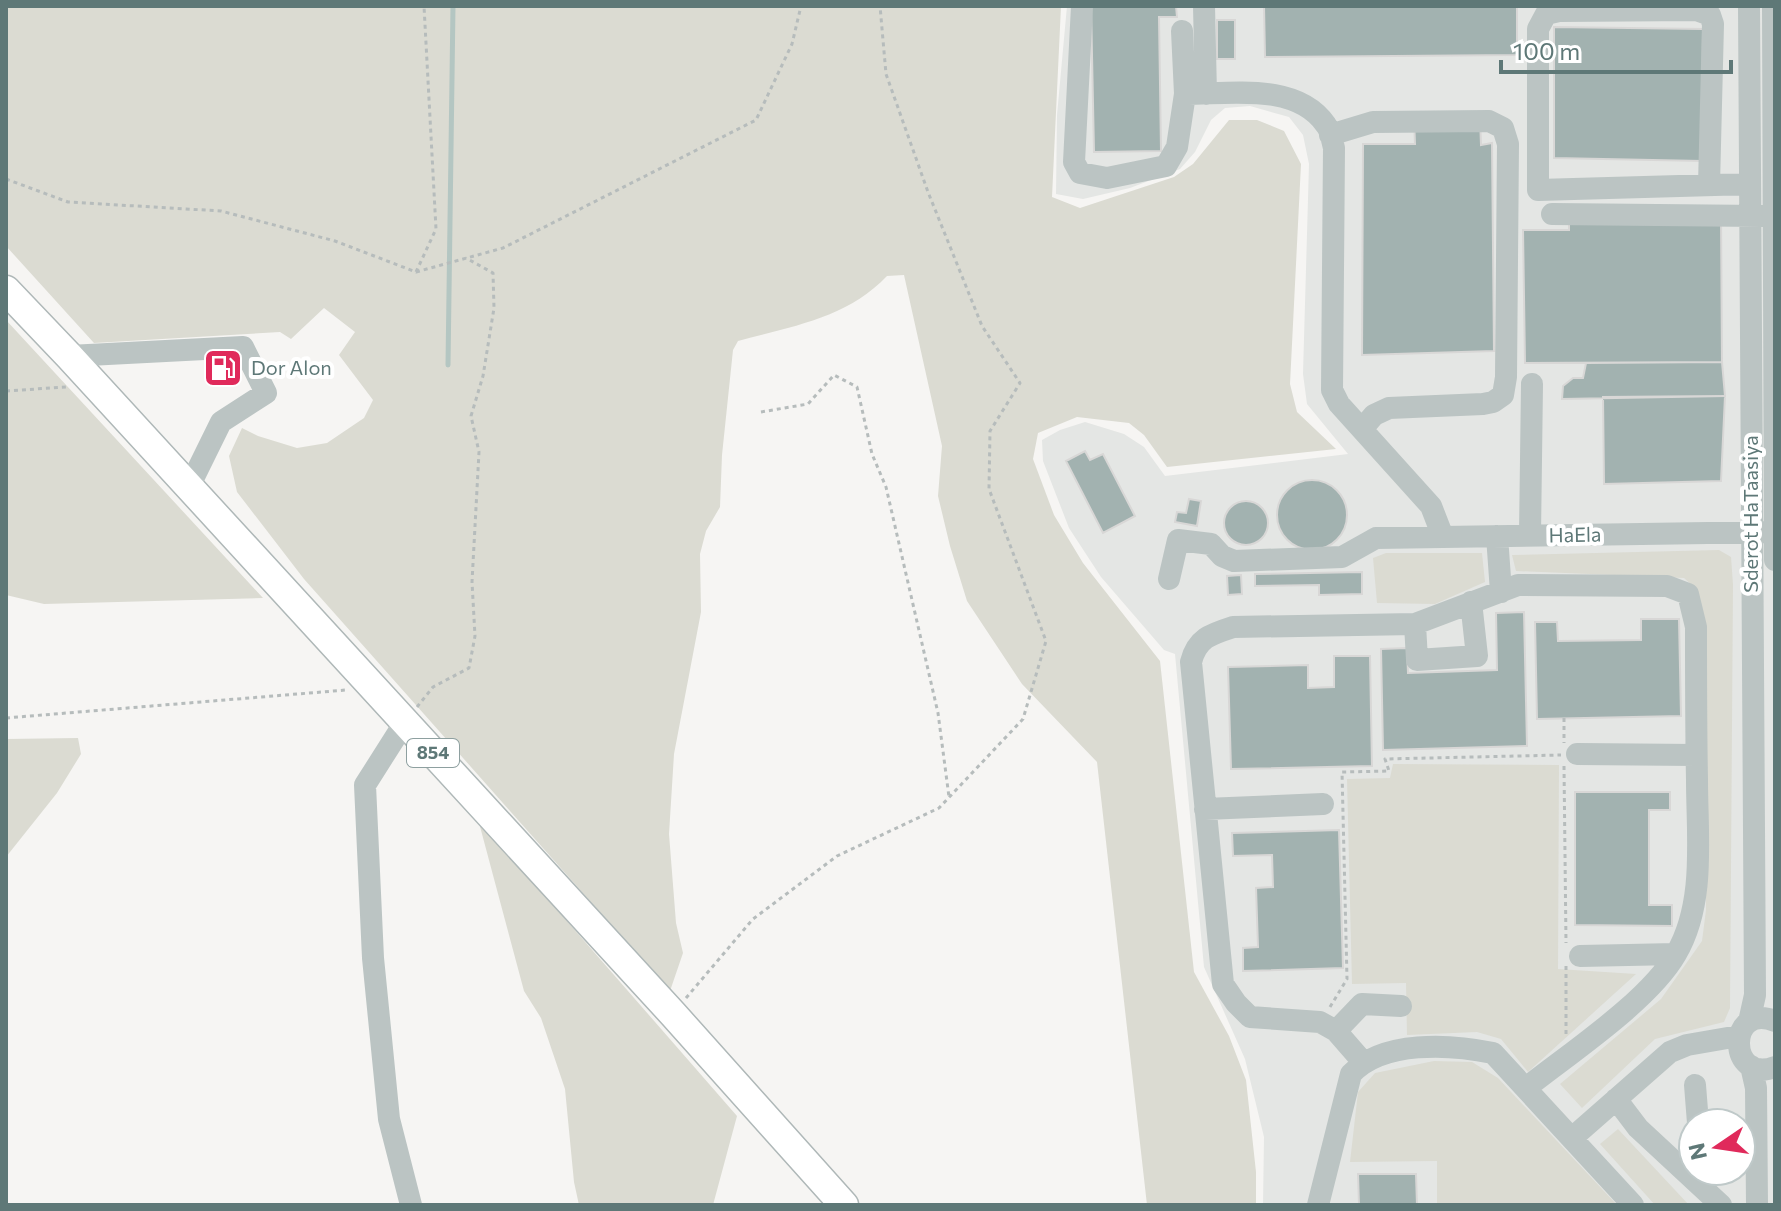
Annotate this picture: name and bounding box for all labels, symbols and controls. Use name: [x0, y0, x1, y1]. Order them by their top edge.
scale bar: [1501, 24, 1731, 74]
text: 100 m: [1513, 36, 1580, 65]
fuel station icon: Dor Alon: [202, 347, 244, 389]
place label: Dor Alon: [251, 355, 332, 379]
street label: Sderot HaTaasiya: [1738, 435, 1762, 593]
street label: HaEla: [1548, 522, 1602, 546]
road number: 854: [407, 739, 459, 767]
north arrow: [1677, 1107, 1757, 1187]
text: N: [1682, 1141, 1712, 1163]

